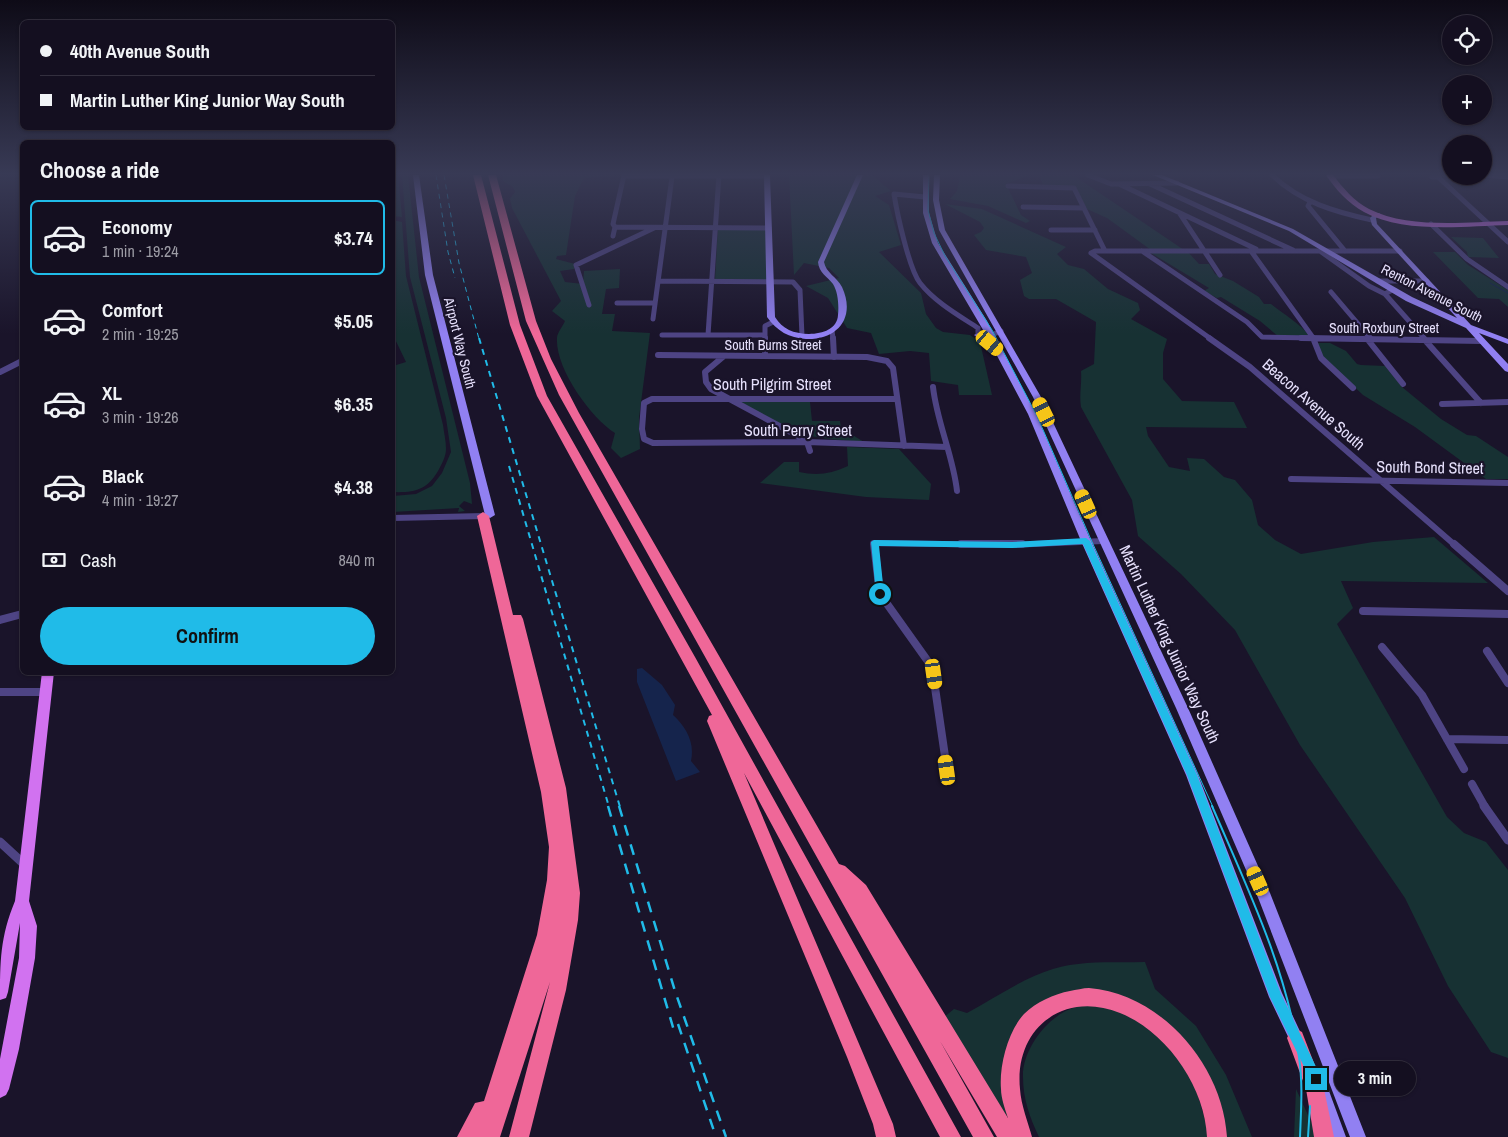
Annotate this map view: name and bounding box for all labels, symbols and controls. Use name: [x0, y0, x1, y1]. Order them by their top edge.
map controls: [1442, 15, 1492, 185]
button: locate: [1442, 15, 1492, 65]
text: 40th Avenue South: [70, 38, 210, 64]
button: +: [1442, 75, 1492, 125]
text: Martin Luther King Junior Way South: [70, 87, 345, 113]
button: −: [1442, 135, 1492, 185]
text: Choose a ride: [40, 155, 159, 185]
text: Economy: [102, 214, 172, 240]
icon: car: [42, 215, 87, 260]
text: $3.74: [334, 225, 373, 251]
text: 1 min · 19:24: [102, 240, 179, 262]
street label: Renton Avenue South: [1378, 260, 1486, 326]
street label: Airport Way South: [440, 295, 480, 390]
text: Comfort: [102, 297, 163, 323]
icon: car: [42, 298, 87, 343]
text: $5.05: [334, 308, 373, 334]
street label: South Roxbury Street: [1329, 319, 1439, 337]
text: 2 min · 19:25: [102, 323, 179, 345]
car: [973, 328, 1006, 358]
street label: South Burns Street: [724, 336, 822, 354]
street label: Beacon Avenue South: [1258, 353, 1370, 455]
street label: South Pilgrim Street: [713, 373, 831, 395]
text: XL: [102, 380, 122, 406]
icon: car: [42, 381, 87, 426]
text: $6.35: [334, 391, 373, 417]
car: [1030, 395, 1057, 429]
text: 3 min · 19:26: [102, 406, 179, 428]
street label: South Perry Street: [744, 419, 852, 441]
street label: South Bond Street: [1376, 455, 1484, 479]
text: Black: [102, 463, 144, 489]
icon: car: [42, 464, 87, 509]
text: $4.38: [334, 474, 373, 500]
car: [1073, 487, 1098, 521]
text: 4 min · 19:27: [102, 489, 179, 511]
street label: Martin Luther King Junior Way South: [1114, 541, 1226, 747]
icon: cash: [40, 546, 68, 574]
text: Cash: [80, 547, 116, 573]
text: 840 m: [339, 549, 375, 571]
route start: [869, 583, 891, 605]
button: Confirm: [40, 607, 375, 665]
car: [924, 658, 943, 690]
car: [937, 754, 956, 786]
car: [1245, 864, 1270, 898]
callout: 3 min: [1334, 1062, 1416, 1096]
text: 3 min: [1358, 1067, 1392, 1089]
route end: [1305, 1068, 1327, 1090]

